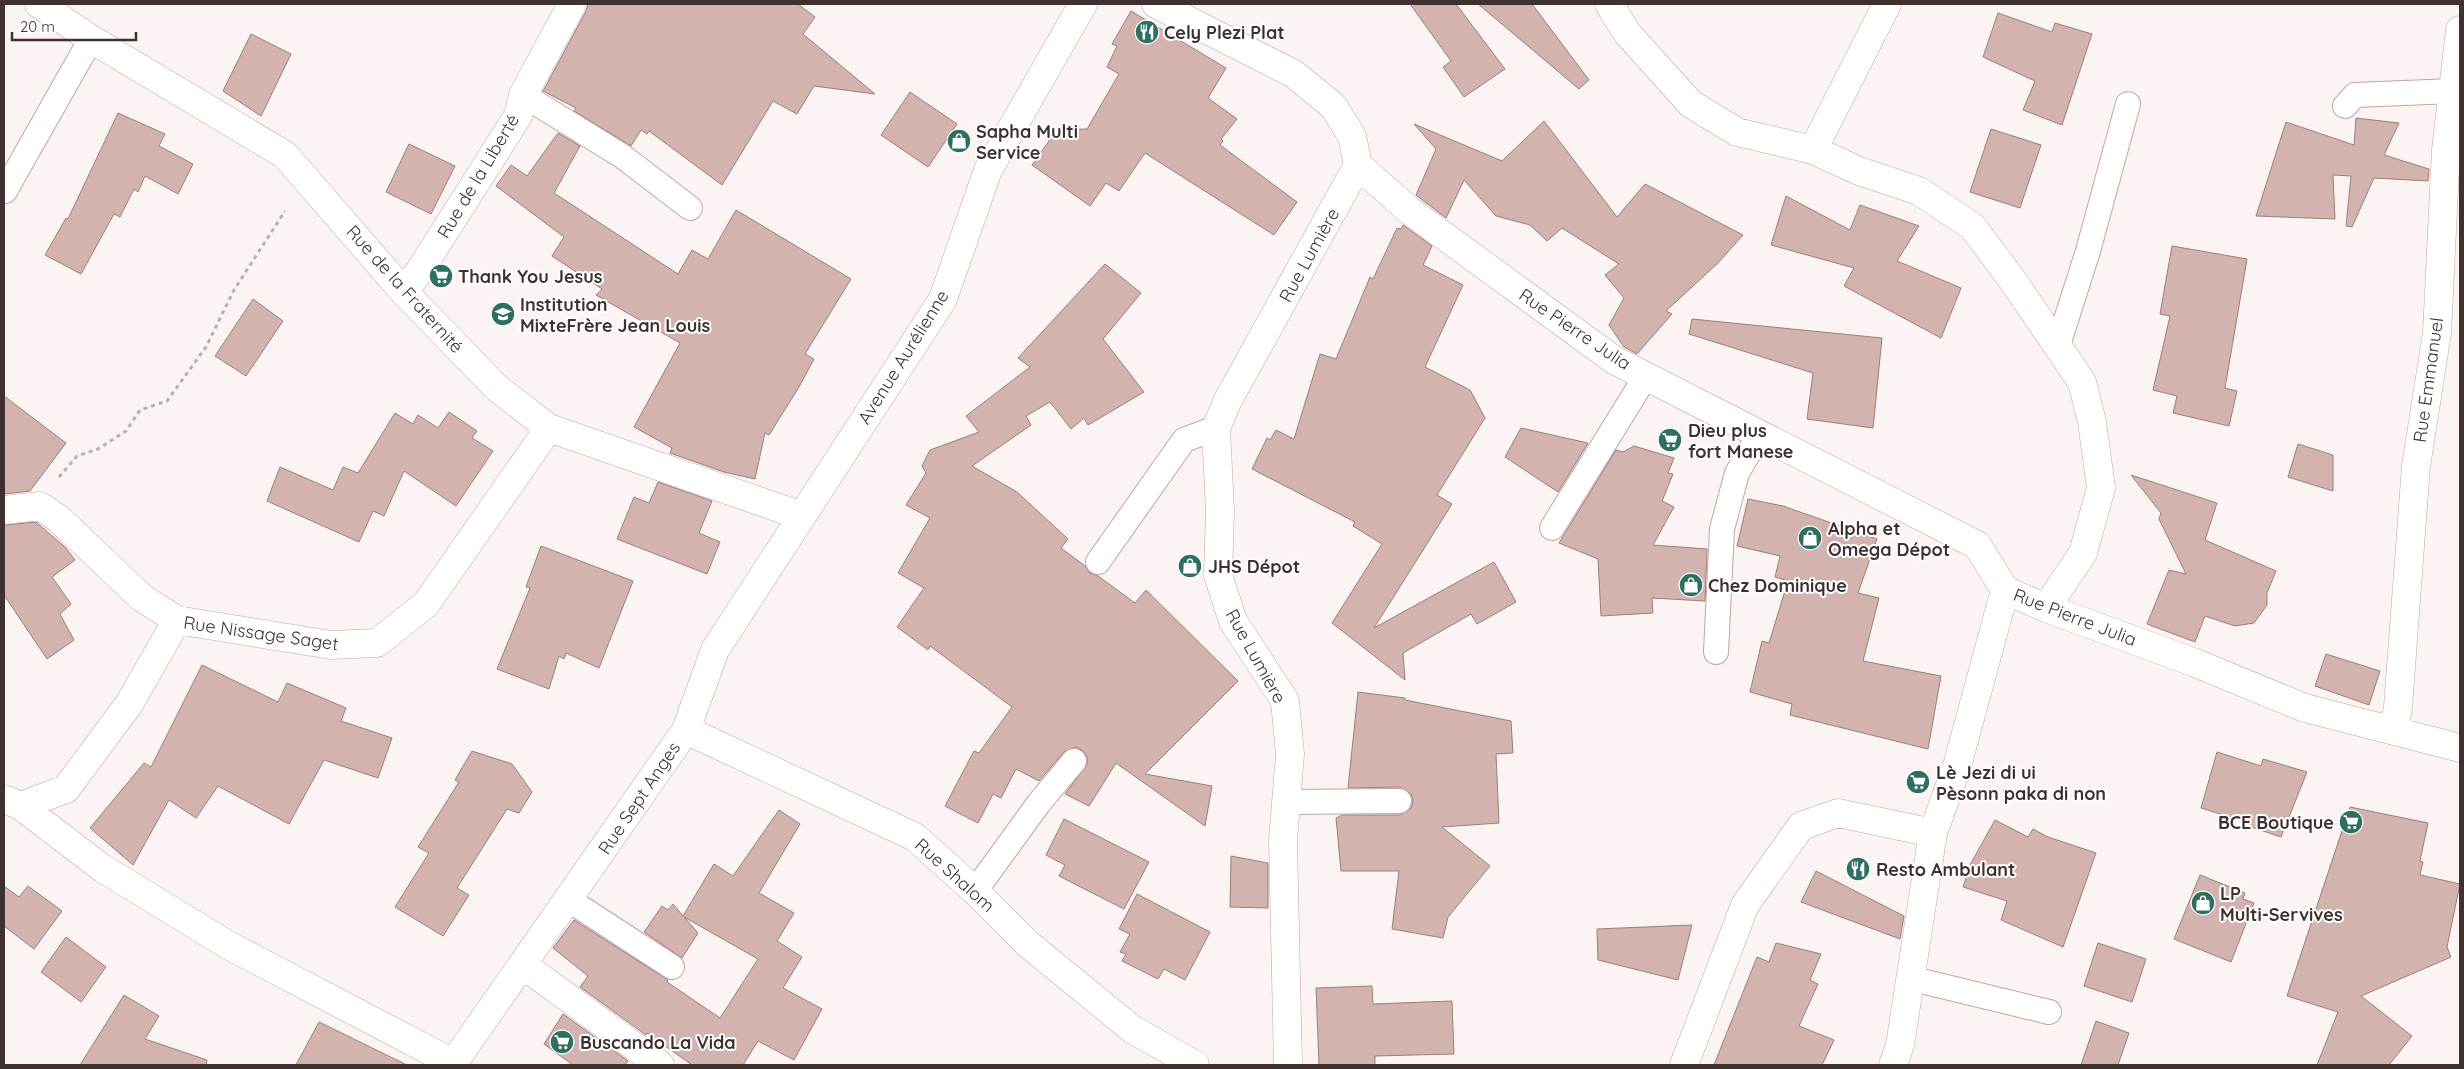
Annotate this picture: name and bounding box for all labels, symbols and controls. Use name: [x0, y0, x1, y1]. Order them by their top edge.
scale bar: [12, 10, 136, 42]
text: 20 m: [20, 17, 55, 36]
restaurant icon: Cely Plezi Plat: [1134, 19, 1160, 45]
place label: Cely Plezi Plat: [1164, 21, 1285, 44]
street label: Rue de la Liberté: [432, 110, 524, 242]
place label: Sapha Multi Service: [976, 120, 1078, 164]
shop icon: Sapha Multi Service: [946, 128, 972, 154]
street label: Rue Lumière: [1274, 204, 1344, 306]
street label: Rue de la Fraternité: [341, 220, 469, 358]
supermarket icon: Thank You Jesus: [428, 263, 454, 289]
place label: Thank You Jesus: [458, 265, 603, 288]
street label: Rue Pierre Julia: [1515, 283, 1635, 375]
street label: Avenue Aurélienne: [852, 286, 954, 428]
place label: Institution MixteFrère Jean Louis: [520, 293, 710, 337]
school or university icon: Institution MixteFrère Jean Louis: [490, 301, 516, 327]
street label: Rue Emmanuel: [2408, 316, 2448, 444]
place label: Dieu plus fort Manese: [1688, 419, 1793, 463]
supermarket icon: Dieu plus fort Manese: [1657, 427, 1683, 453]
place label: Alpha et Omega Dépot: [1828, 517, 1950, 561]
shop icon: Alpha et Omega Dépot: [1797, 525, 1823, 551]
shop icon: JHS Dépot: [1177, 553, 1203, 579]
place label: JHS Dépot: [1208, 555, 1300, 578]
shop icon: Chez Dominique: [1678, 572, 1704, 598]
place label: Chez Dominique: [1708, 574, 1847, 597]
street label: Rue Pierre Julia: [2010, 583, 2140, 651]
street label: Rue Lumière: [1221, 605, 1291, 707]
street label: Rue Nissage Saget: [182, 611, 340, 655]
street label: Rue Sept Anges: [593, 737, 685, 859]
place label: Lè Jezi di ui Pèsonn paka di non: [1936, 761, 2106, 805]
supermarket icon: Lè Jezi di ui Pèsonn paka di non: [1905, 769, 1931, 795]
supermarket icon: BCE Boutique: [2338, 809, 2364, 835]
place label: BCE Boutique: [2218, 811, 2334, 834]
street label: Rue Shalom: [910, 833, 1000, 917]
restaurant icon: Resto Ambulant: [1845, 856, 1871, 882]
place label: Resto Ambulant: [1876, 858, 2015, 881]
place label: LP Multi-Servives: [2220, 882, 2343, 926]
shop icon: LP Multi-Servives: [2190, 890, 2216, 916]
supermarket icon: Buscando La Vida: [549, 1029, 575, 1055]
place label: Buscando La Vida: [580, 1031, 736, 1054]

